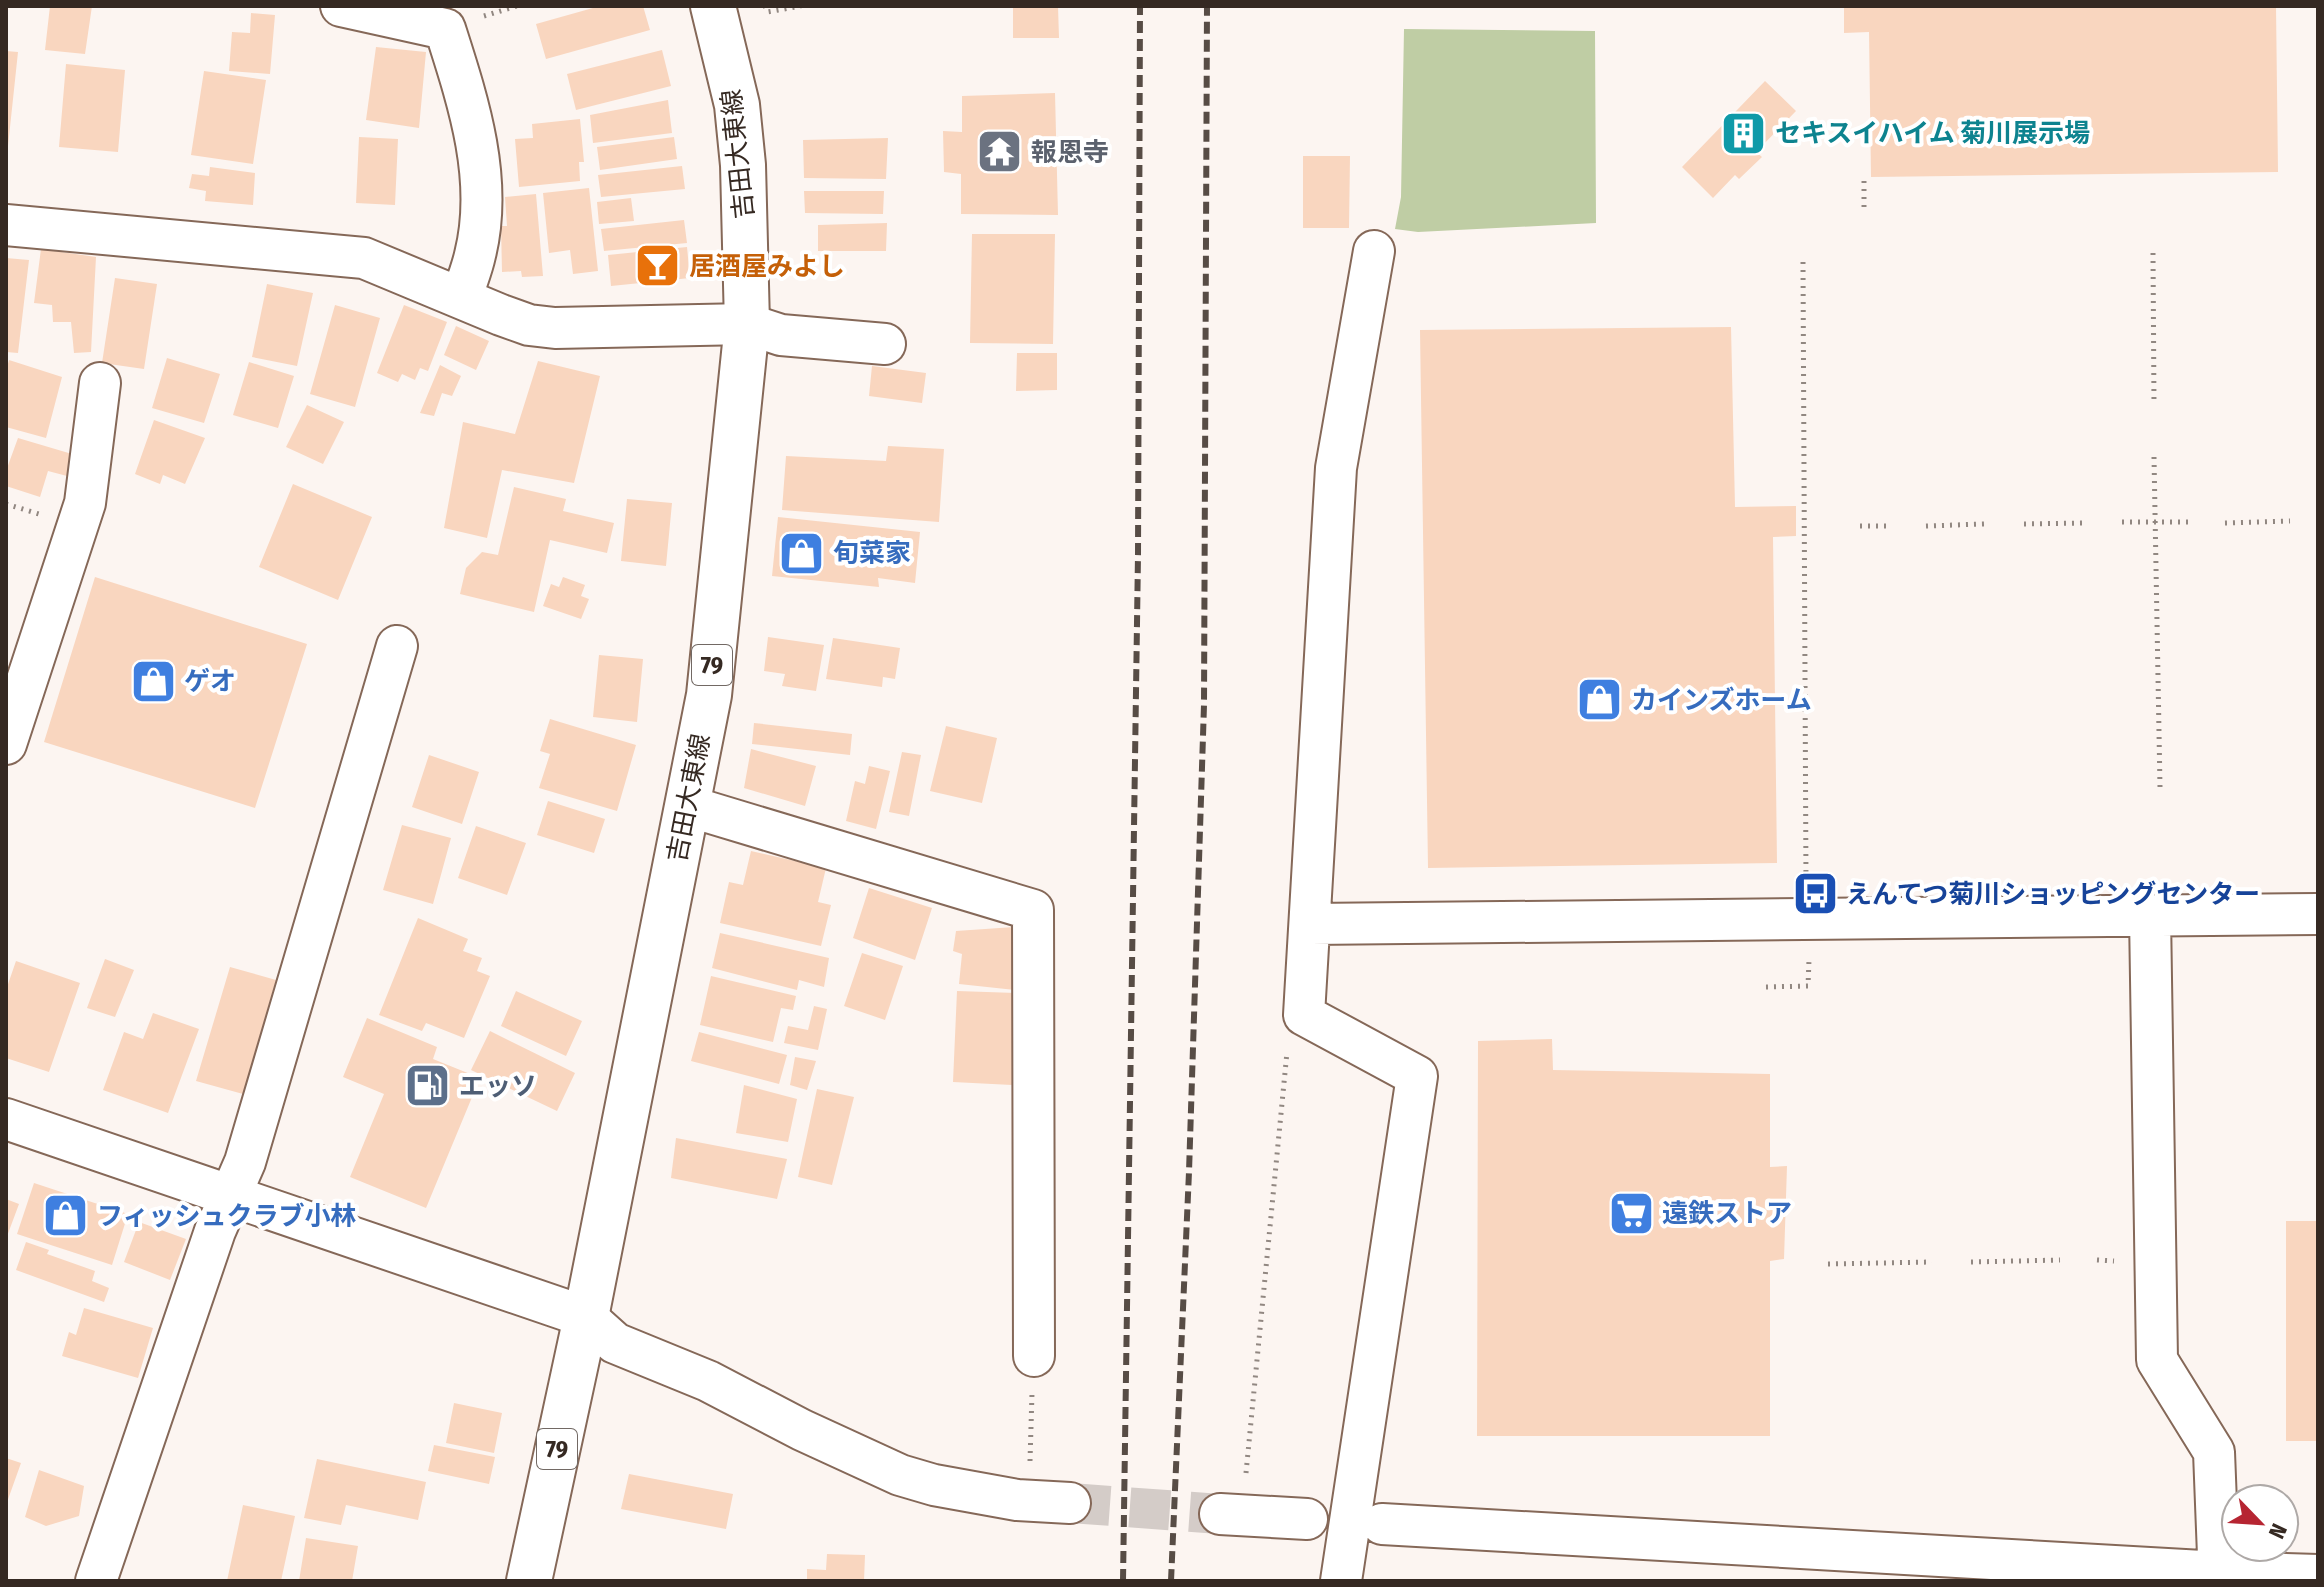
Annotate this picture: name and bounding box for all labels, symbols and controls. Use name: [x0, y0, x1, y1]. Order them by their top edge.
street label: 吉田大東線: [716, 88, 760, 220]
building icon: セキスイハイム 菊川展示場: [1720, 109, 1768, 157]
place label: セキスイハイム 菊川展示場: [1775, 118, 2090, 149]
temple icon: 報恩寺: [976, 128, 1024, 176]
place label: 報恩寺: [1031, 137, 1109, 168]
bar icon: 居酒屋みよし: [634, 242, 682, 290]
place label: 居酒屋みよし: [689, 251, 845, 282]
shop icon: 旬菜家: [778, 529, 826, 577]
place label: 旬菜家: [833, 538, 911, 569]
road number: 79: [692, 645, 732, 685]
shop icon: ゲオ: [129, 657, 177, 705]
place label: ゲオ: [184, 666, 236, 697]
shop icon: カインズホーム: [1576, 676, 1624, 724]
place label: カインズホーム: [1631, 685, 1812, 716]
street label: 吉田大東線: [661, 731, 717, 865]
bus stop icon: えんてつ菊川ショッピングセンター: [1791, 870, 1839, 918]
place label: えんてつ菊川ショッピングセンター: [1846, 879, 2260, 910]
fuel station icon: エッソ: [404, 1062, 452, 1110]
place label: エッソ: [459, 1071, 537, 1102]
supermarket icon: 遠鉄ストア: [1607, 1189, 1655, 1237]
shop icon: フィッシュクラブ小林: [42, 1192, 90, 1240]
place label: 遠鉄ストア: [1662, 1198, 1792, 1229]
place label: フィッシュクラブ小林: [97, 1201, 356, 1232]
road number: 79: [537, 1429, 577, 1469]
north arrow: [2220, 1483, 2300, 1563]
text: N: [2263, 1520, 2293, 1543]

